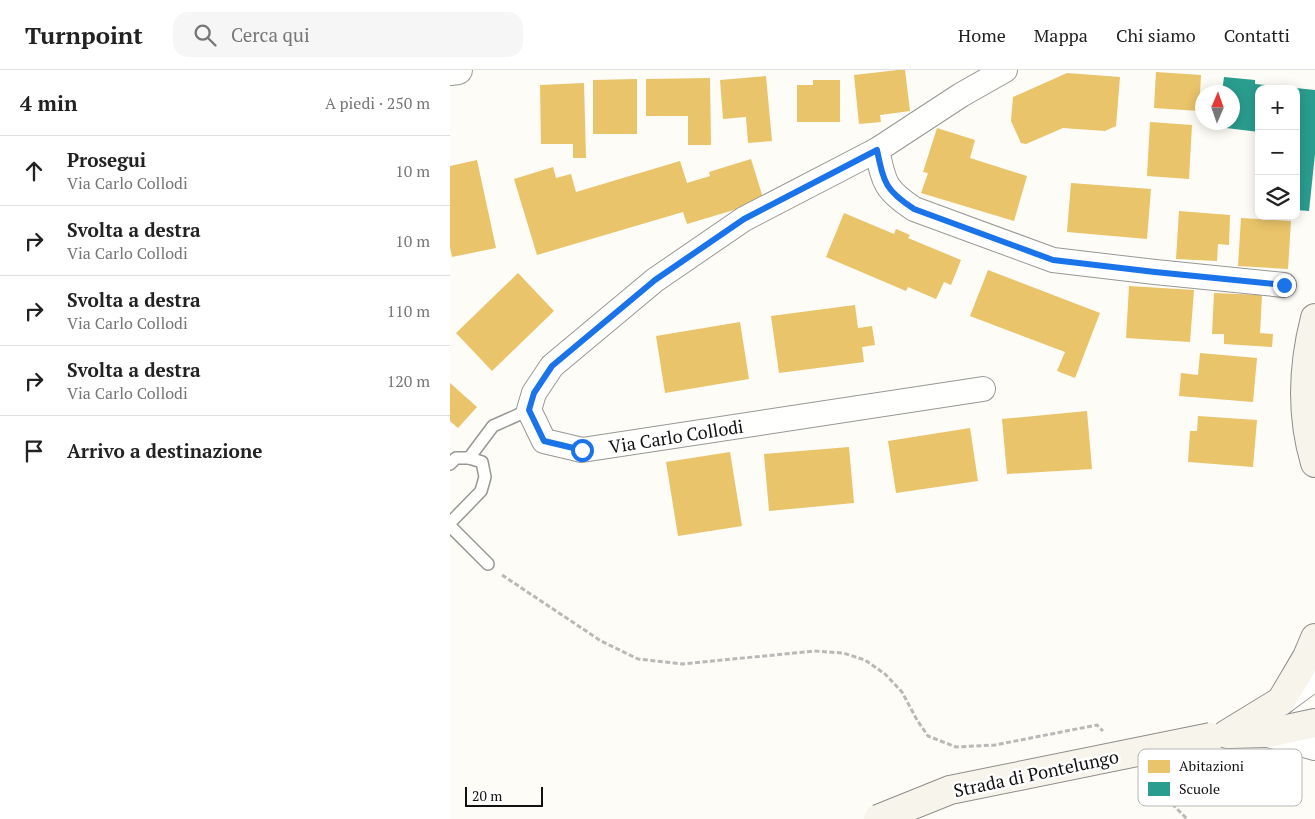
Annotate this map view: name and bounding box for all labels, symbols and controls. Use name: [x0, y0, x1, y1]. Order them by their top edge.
search box: [173, 12, 523, 57]
text: Turnpoint: [25, 19, 143, 51]
icon: search: [191, 21, 219, 49]
text: Cerca qui: [231, 22, 310, 47]
text: Home: [958, 23, 1006, 47]
text: Mappa: [1034, 23, 1088, 47]
text: Chi siamo: [1116, 23, 1196, 47]
text: Contatti: [1224, 23, 1290, 47]
north arrow: [1195, 85, 1240, 130]
map controls: [1255, 85, 1300, 220]
button: +: [1255, 85, 1300, 130]
text: 4 min: [20, 89, 77, 117]
text: A piedi · 250 m: [325, 92, 430, 114]
button: −: [1255, 130, 1300, 175]
text: Prosegui: [67, 147, 146, 172]
icon: ahead: [20, 157, 48, 185]
text: 10 m: [395, 160, 430, 182]
text: Via Carlo Collodi: [67, 172, 188, 194]
button: layers: [1255, 175, 1300, 220]
text: Svolta a destra: [67, 217, 201, 242]
icon: right: [20, 227, 48, 255]
text: 10 m: [395, 230, 430, 252]
text: Via Carlo Collodi: [67, 242, 188, 264]
route end: [1273, 274, 1296, 297]
text: Svolta a destra: [67, 287, 201, 312]
icon: right: [20, 297, 48, 325]
text: 110 m: [387, 300, 430, 322]
text: Via Carlo Collodi: [67, 312, 188, 334]
text: Svolta a destra: [67, 357, 201, 382]
icon: right: [20, 367, 48, 395]
text: 120 m: [387, 370, 430, 392]
text: Via Carlo Collodi: [67, 382, 188, 404]
street label: Via Carlo Collodi: [607, 414, 745, 458]
icon: arrive: [20, 437, 48, 465]
text: Arrivo a destinazione: [67, 438, 262, 463]
route start: [571, 439, 594, 462]
street label: Strada di Pontelungo: [951, 744, 1121, 802]
legend: [1138, 749, 1302, 806]
text: Abitazioni: [1179, 756, 1244, 775]
text: Scuole: [1179, 779, 1220, 798]
scale bar: [465, 784, 542, 807]
text: 20 m: [472, 786, 502, 805]

